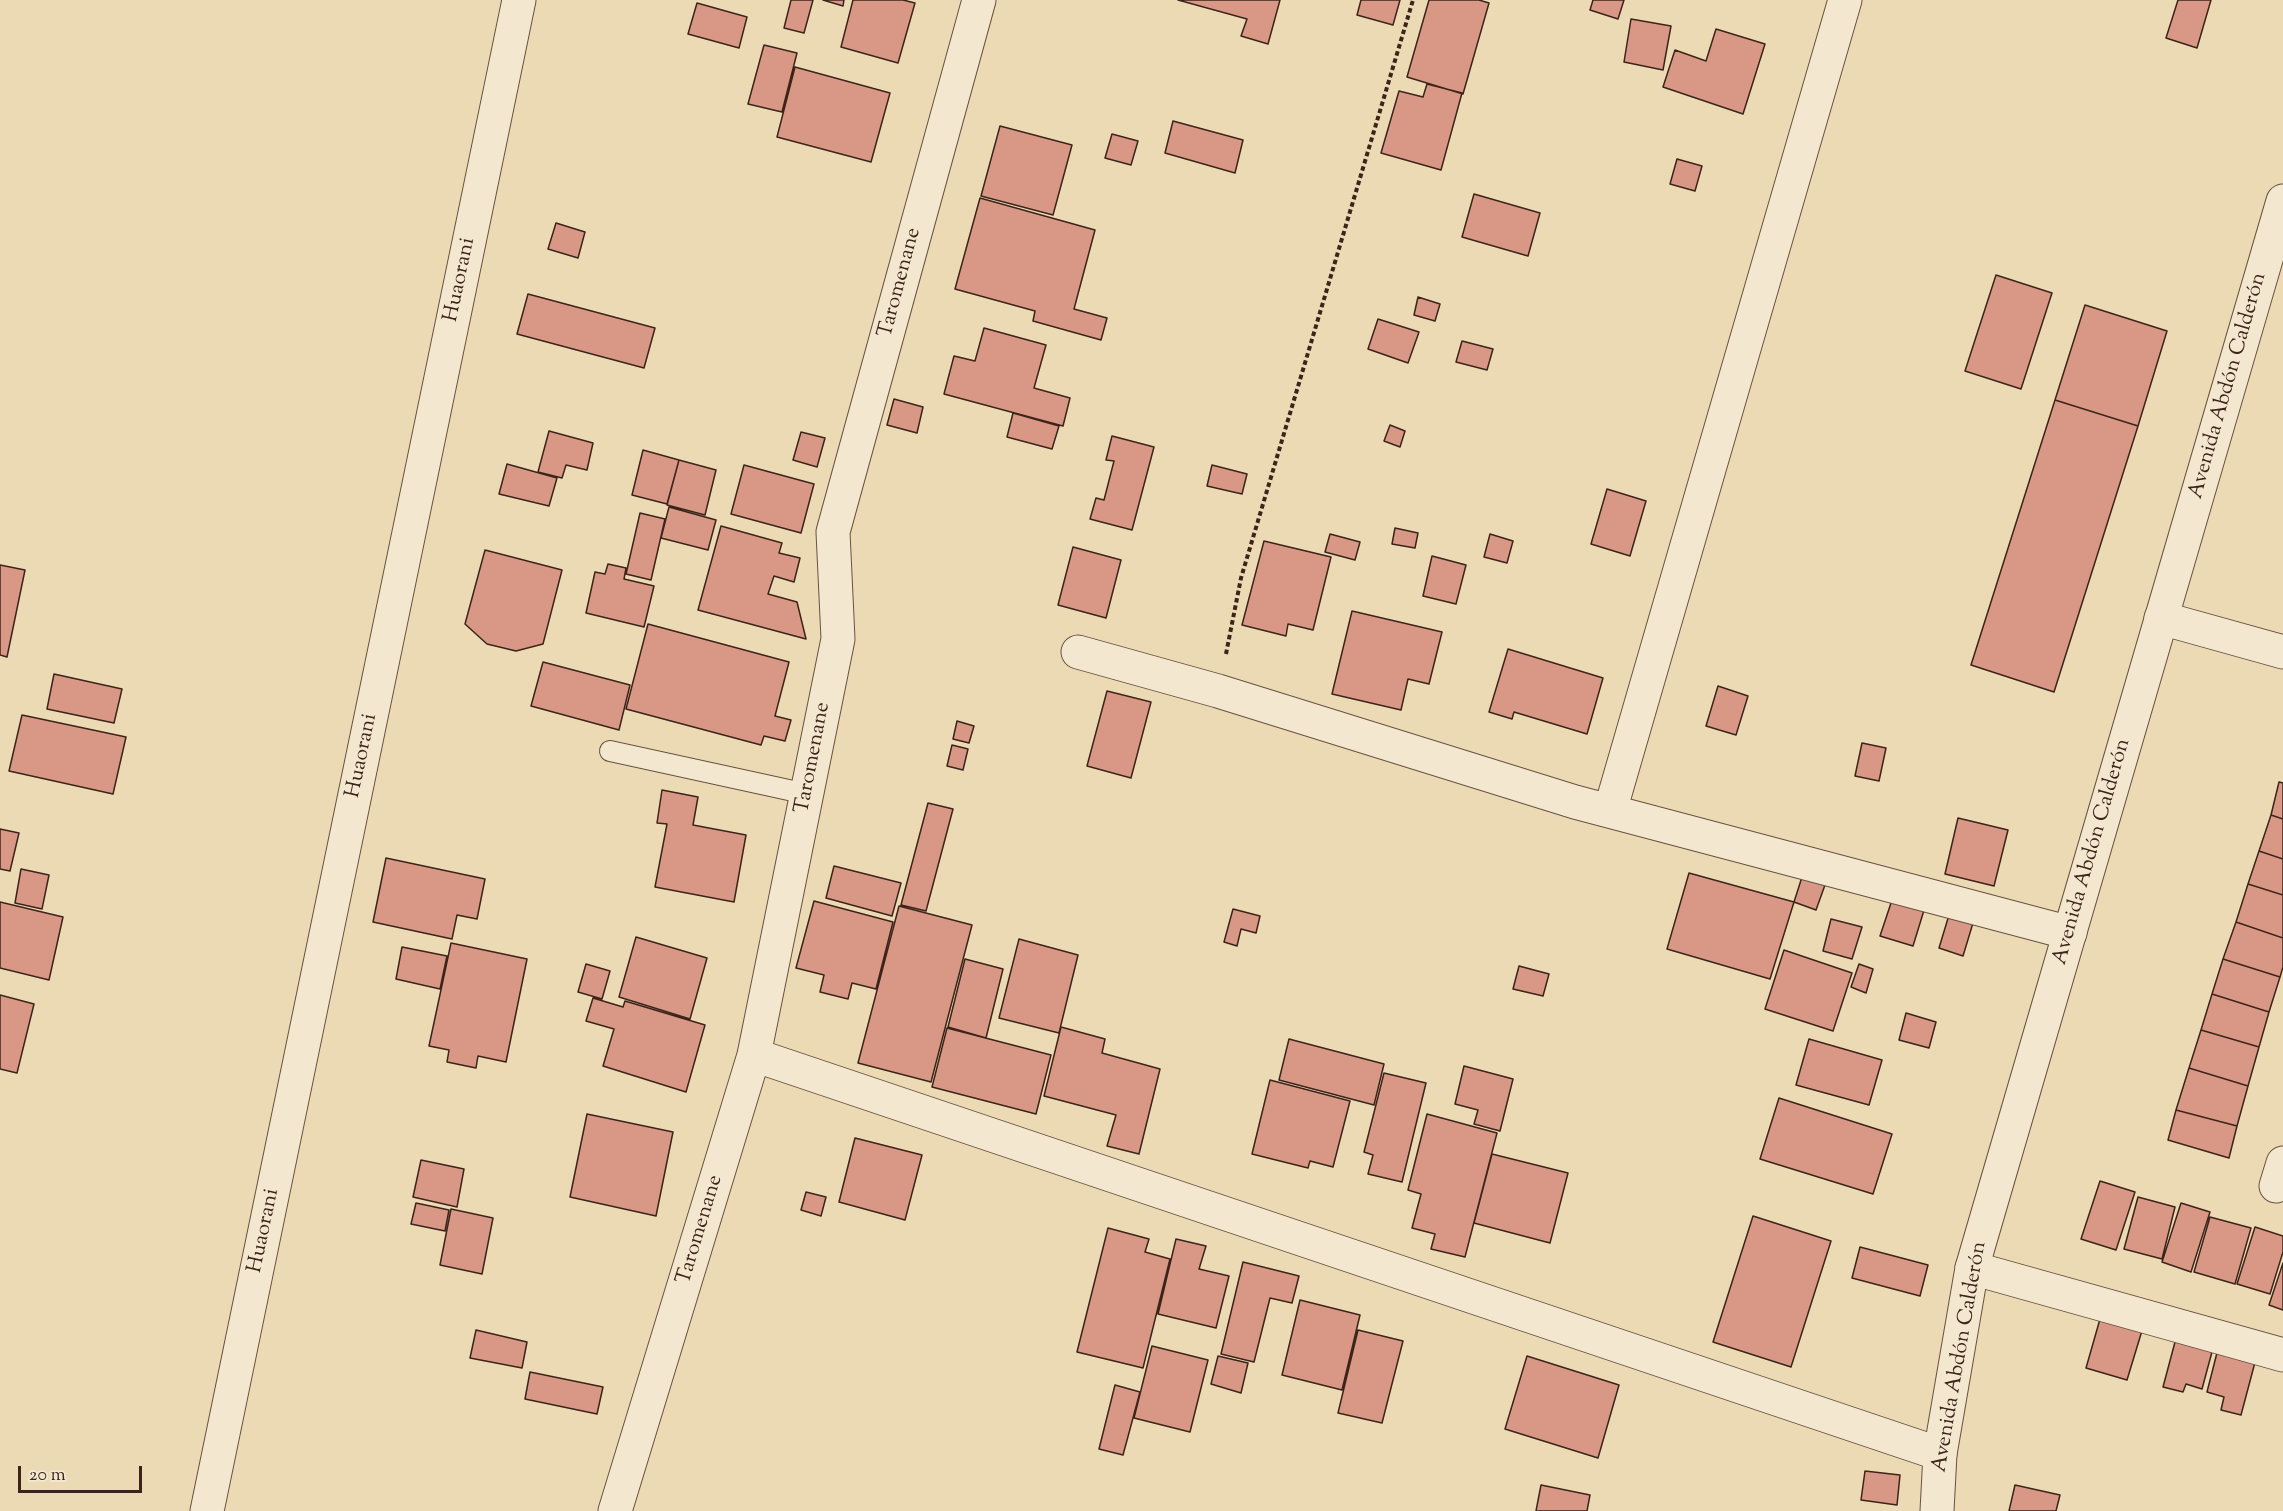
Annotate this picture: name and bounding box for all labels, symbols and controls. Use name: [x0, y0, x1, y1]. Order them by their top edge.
street label: Taromenane: [874, 225, 928, 341]
street label: Huaorani: [440, 236, 482, 324]
street label: Avenida Abdón Calderón: [2185, 270, 2273, 502]
street label: Taromenane: [791, 700, 837, 816]
street label: Huaorani: [342, 712, 384, 800]
street label: Avenida Abdón Calderón: [2049, 736, 2137, 968]
street label: Taromenane: [672, 1172, 730, 1288]
street label: Huaorani: [244, 1187, 286, 1275]
street label: Avenida Abdón Calderón: [1928, 1240, 1994, 1474]
scale bar: [21, 1454, 146, 1492]
text: 20 m: [29, 1463, 66, 1489]

